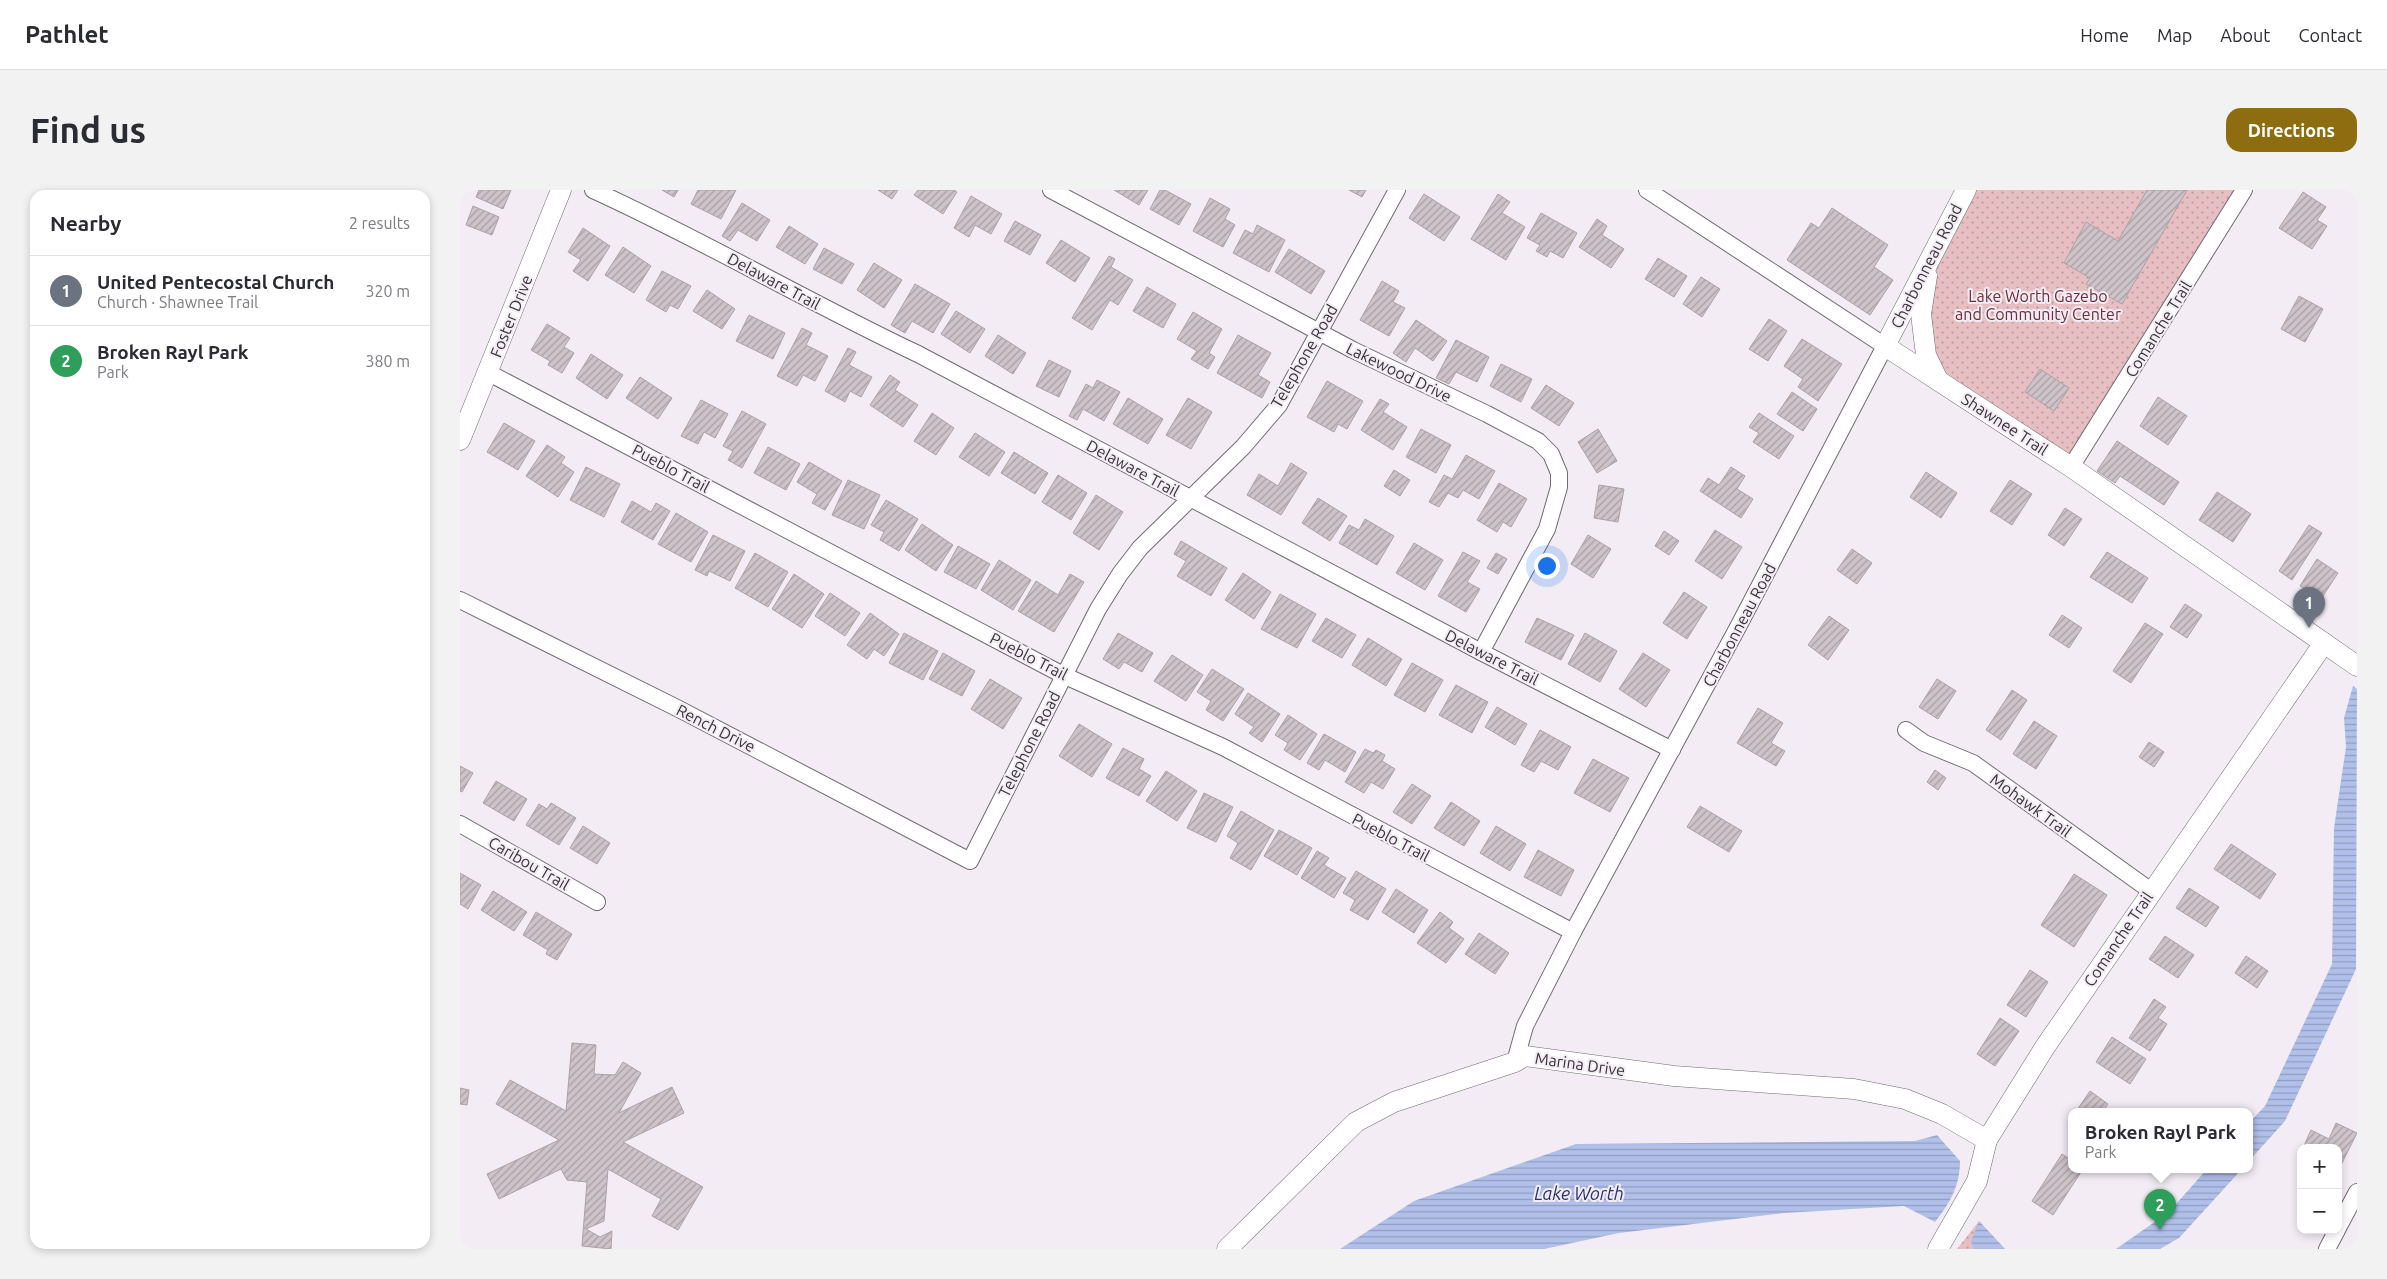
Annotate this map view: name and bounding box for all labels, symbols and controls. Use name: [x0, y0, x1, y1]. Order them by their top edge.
text: Pathlet: [25, 21, 109, 48]
text: Home: [2080, 25, 2129, 45]
text: Map: [2157, 25, 2192, 45]
text: About: [2220, 25, 2270, 45]
text: Contact: [2298, 25, 2362, 45]
button: Directions: [2226, 108, 2357, 152]
text: Find us: [30, 110, 146, 150]
street label: Charbonneau Road: [1887, 201, 1965, 331]
text: Nearby: [50, 211, 121, 235]
text: 2 results: [349, 214, 410, 232]
street label: Delaware Trail: [725, 249, 823, 313]
text: United Pentecostal Church: [97, 271, 334, 293]
street label: Foster Drive: [486, 272, 536, 360]
street label: Comanche Trail: [2121, 278, 2195, 380]
text: 1: [61, 282, 71, 300]
text: 320 m: [365, 282, 410, 300]
park label: Lake Worth Gazebo and Community Center: [1955, 287, 2121, 323]
text: Church · Shawnee Trail: [97, 293, 258, 311]
street label: Telephone Road: [1267, 301, 1341, 411]
street label: Lakewood Drive: [1343, 339, 1455, 405]
text: Broken Rayl Park: [97, 341, 248, 363]
text: 2: [61, 352, 71, 370]
text: 380 m: [365, 352, 410, 370]
text: Park: [97, 363, 129, 381]
street label: Shawnee Trail: [1958, 389, 2052, 459]
street label: Delaware Trail: [1084, 436, 1182, 500]
street label: Pueblo Trail: [629, 440, 713, 496]
your location: [1534, 553, 1560, 579]
street label: Charbonneau Road: [1699, 560, 1779, 690]
pin: 1: [2293, 587, 2325, 628]
street label: Delaware Trail: [1442, 626, 1542, 688]
street label: Pueblo Trail: [987, 629, 1071, 683]
street label: Telephone Road: [995, 688, 1063, 800]
street label: Rench Drive: [674, 700, 758, 756]
street label: Mohawk Trail: [1987, 770, 2075, 840]
street label: Pueblo Trail: [1349, 809, 1433, 865]
street label: Caribou Trail: [485, 833, 573, 893]
street label: Comanche Trail: [2080, 888, 2156, 990]
street label: Marina Drive: [1534, 1049, 1626, 1079]
popup: [2068, 1108, 2253, 1173]
text: Broken Rayl Park: [2085, 1121, 2236, 1143]
text: Park: [2085, 1143, 2117, 1161]
map controls: [2297, 1144, 2342, 1234]
button: +: [2297, 1144, 2342, 1189]
water label: Lake Worth: [1534, 1183, 1624, 1203]
pin: 2: [2144, 1189, 2176, 1230]
button: −: [2297, 1189, 2342, 1234]

